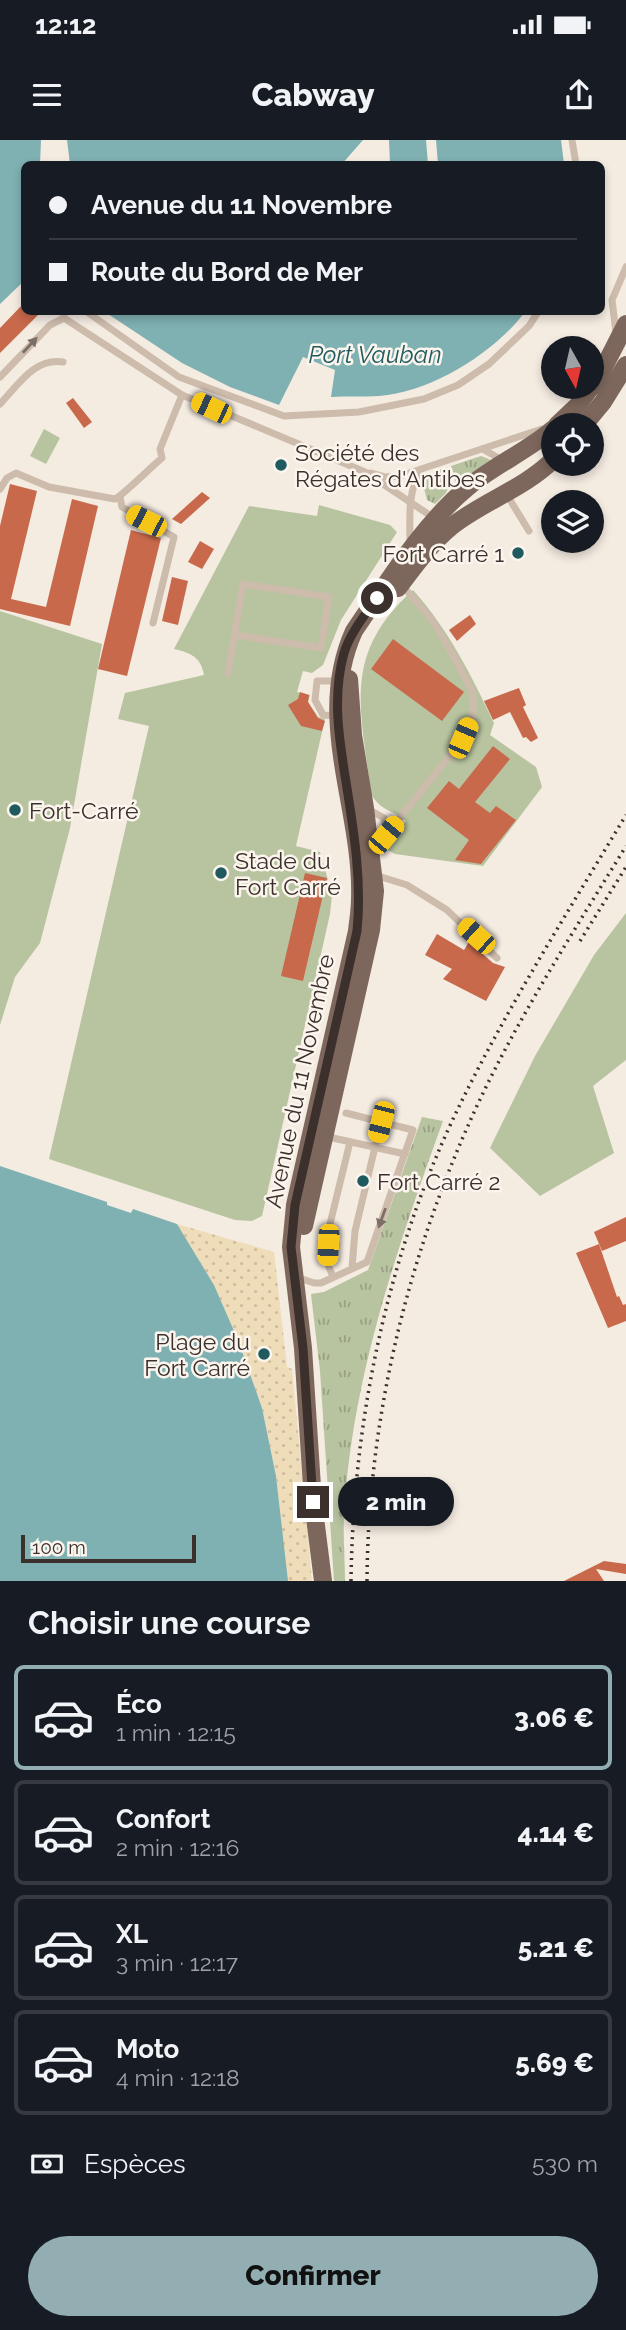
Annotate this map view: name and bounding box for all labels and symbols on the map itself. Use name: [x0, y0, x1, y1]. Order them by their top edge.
north arrow: [541, 336, 604, 399]
one-way arrow: [22, 337, 38, 354]
water label: Port Vauban: [308, 340, 442, 369]
car: [188, 390, 235, 426]
place label: Société des Régates d'Antibes: [295, 439, 485, 492]
marker: Société des Régates d'Antibes: [273, 457, 289, 473]
car: [123, 502, 170, 540]
place label: Fort Carré 1: [383, 540, 504, 567]
marker: Fort Carré 1: [510, 545, 526, 561]
route start: [361, 582, 393, 614]
car: [446, 715, 481, 761]
place label: Fort-Carré: [29, 797, 139, 824]
marker: Fort-Carré: [7, 802, 23, 818]
car: [365, 812, 408, 858]
place label: Stade du Fort Carré: [235, 847, 341, 900]
marker: Stade du Fort Carré: [213, 865, 229, 881]
car: [454, 914, 499, 958]
street label: Avenue du 11 Novembre: [259, 952, 339, 1210]
car: [366, 1099, 397, 1145]
place label: Fort Carré 2: [377, 1168, 501, 1195]
marker: Fort Carré 2: [355, 1173, 371, 1189]
one-way arrow: [376, 1208, 387, 1229]
car: [317, 1223, 340, 1267]
place label: Plage du Fort Carré: [144, 1328, 250, 1381]
marker: Plage du Fort Carré: [256, 1346, 272, 1362]
callout: 2 min: [338, 1478, 453, 1526]
route end: [297, 1486, 329, 1518]
scale bar: [21, 1532, 196, 1564]

